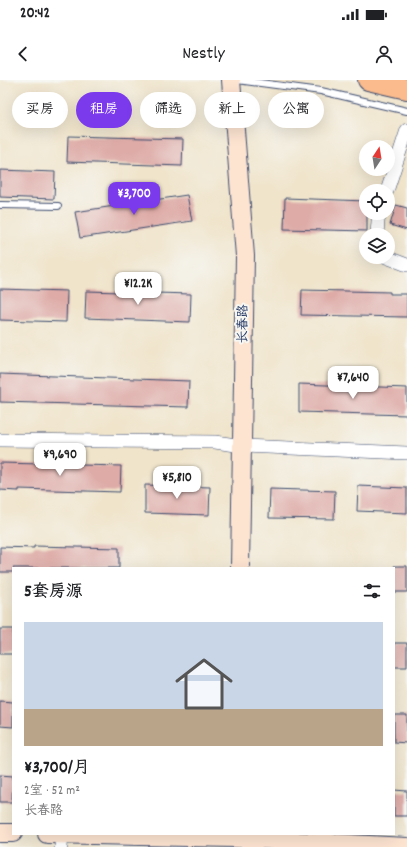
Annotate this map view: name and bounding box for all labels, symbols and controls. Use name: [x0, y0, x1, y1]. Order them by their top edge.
text: 20:42: [20, 3, 50, 25]
text: Nestly: [182, 42, 225, 67]
icon: back: [12, 43, 34, 65]
icon: person: [373, 43, 395, 65]
chip: 买房: [12, 92, 68, 128]
chip: 租房: [76, 92, 132, 128]
chip: 筛选: [140, 92, 196, 128]
chip: 新上: [204, 92, 260, 128]
chip: 公寓: [268, 92, 324, 128]
north arrow: [359, 140, 395, 176]
map controls: [359, 140, 395, 264]
pin: ¥3,700: [101, 182, 167, 216]
button: locate: [359, 184, 395, 220]
text: ¥3,700: [117, 185, 151, 204]
button: layers: [359, 228, 395, 264]
pin: ¥12.2K: [105, 272, 171, 306]
text: ¥12.2K: [124, 275, 152, 294]
street label: 长春路: [234, 304, 254, 344]
pin: ¥7,640: [320, 366, 386, 400]
text: ¥7,640: [337, 369, 369, 388]
pin: ¥9,690: [27, 443, 93, 477]
text: ¥9,690: [43, 446, 77, 465]
pin: ¥5,810: [144, 466, 210, 500]
text: ¥5,810: [162, 469, 192, 488]
icon: filters: [361, 580, 383, 602]
text: 5套房源: [24, 581, 83, 605]
icon: home: [168, 648, 240, 720]
text: ¥3,700/月: [24, 757, 90, 781]
text: 2室 · 52 m²: [24, 782, 80, 801]
text: 长春路: [24, 802, 63, 821]

